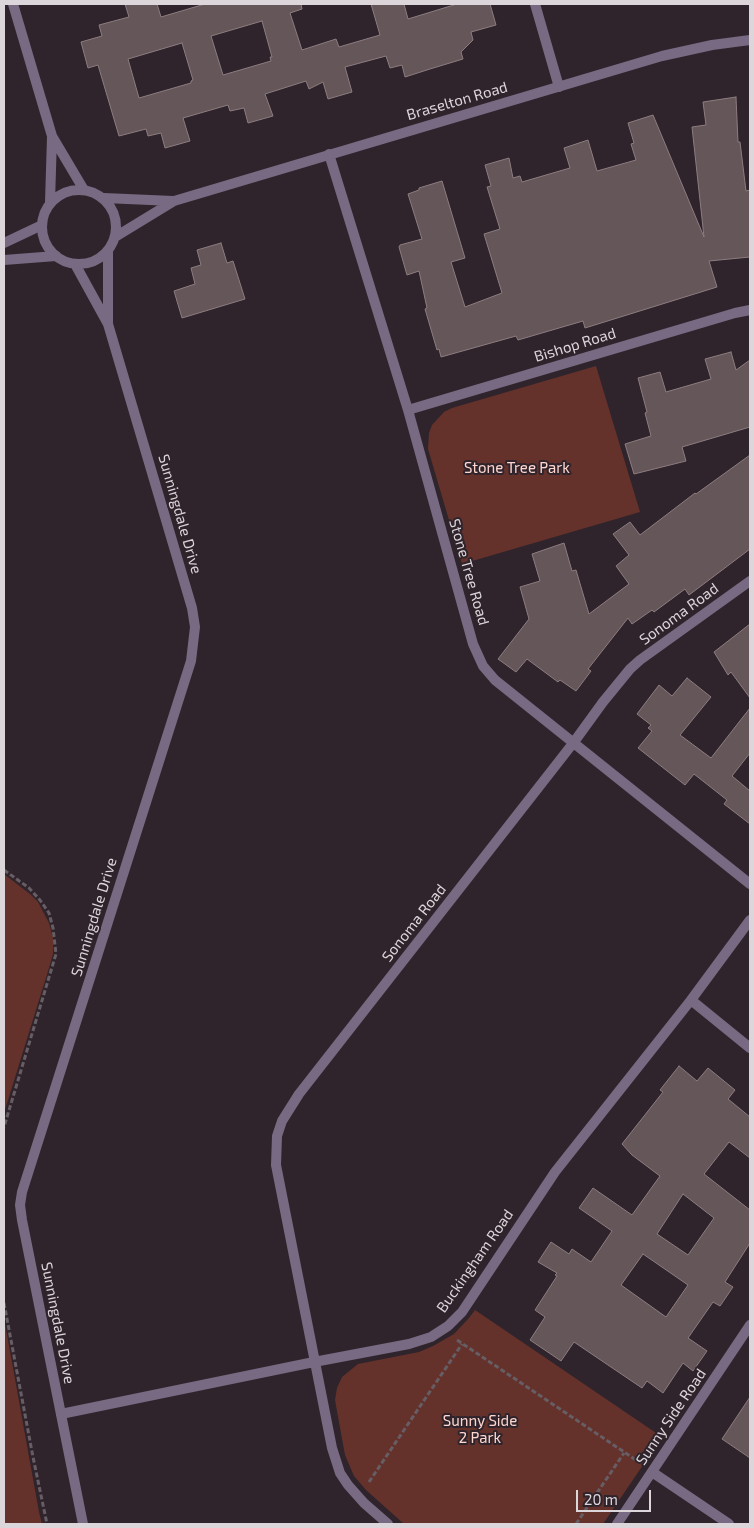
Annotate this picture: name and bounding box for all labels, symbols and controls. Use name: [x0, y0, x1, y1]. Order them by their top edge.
street label: Braselton Road: [404, 78, 510, 124]
street label: Bishop Road: [532, 324, 618, 366]
street label: Sunningdale Drive: [154, 452, 206, 576]
park label: Stone Tree Park: [464, 459, 570, 477]
street label: Stone Tree Road: [445, 517, 493, 627]
street label: Sonoma Road: [636, 579, 722, 649]
street label: Sunningdale Drive: [67, 855, 121, 979]
street label: Sonoma Road: [378, 881, 450, 965]
street label: Buckingham Road: [433, 1206, 517, 1316]
street label: Sunningdale Drive: [37, 1261, 79, 1385]
street label: Sunny Side Road: [632, 1365, 710, 1469]
park label: Sunny Side 2 Park: [443, 1412, 517, 1447]
scale bar: [579, 1480, 654, 1512]
text: 20 m: [584, 1490, 618, 1508]

